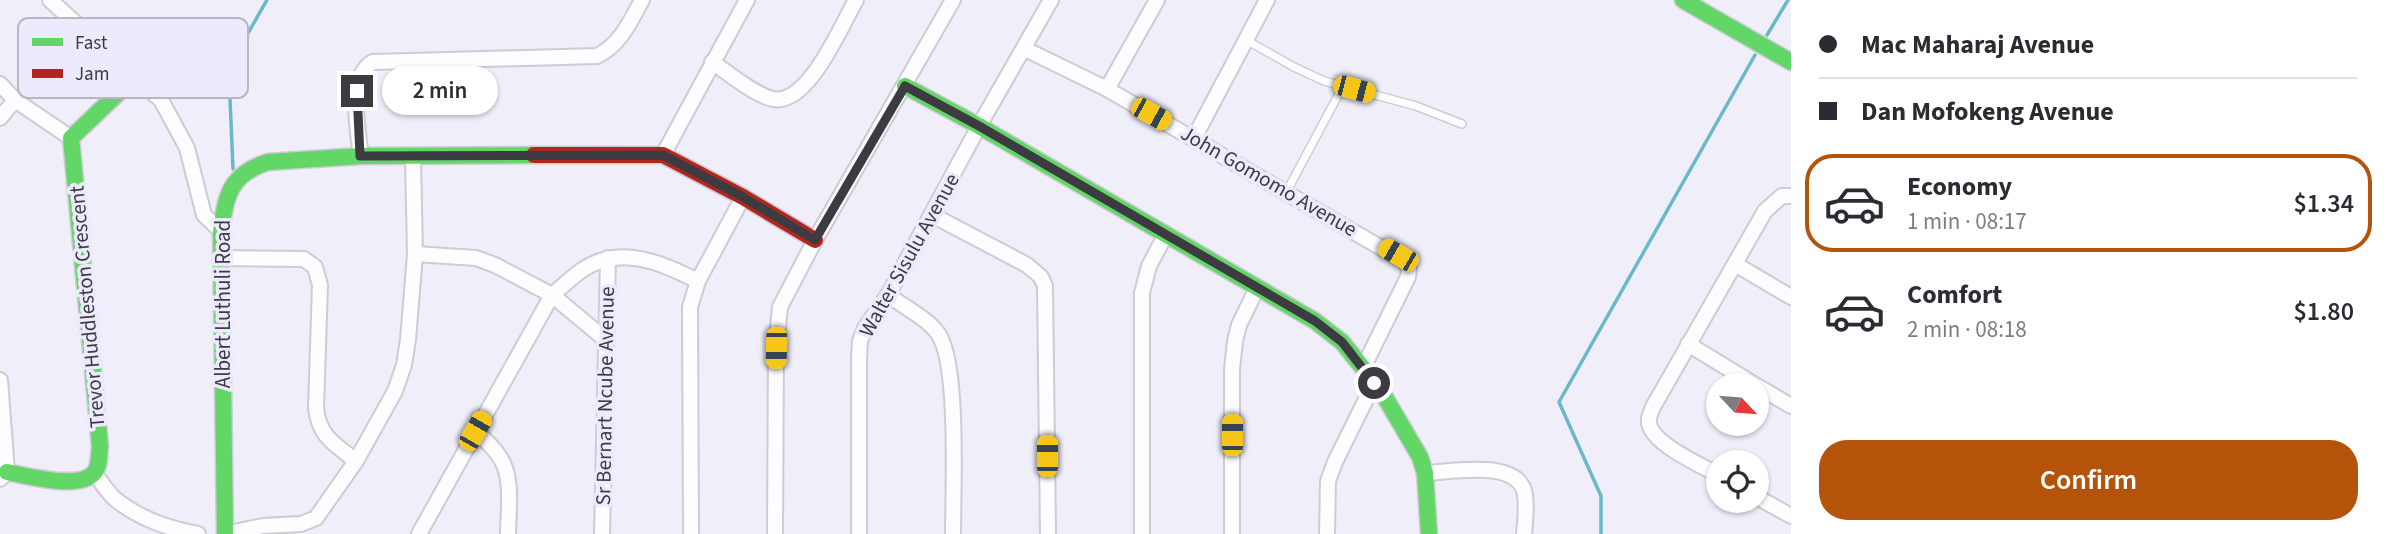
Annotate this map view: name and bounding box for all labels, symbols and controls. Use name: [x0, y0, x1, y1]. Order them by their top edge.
legend: [18, 18, 248, 98]
text: Mac Maharaj Avenue: [1861, 26, 2094, 63]
text: Fast: [75, 30, 108, 57]
text: Jam: [75, 61, 109, 88]
callout: 2 min: [382, 66, 497, 116]
car: [1331, 73, 1378, 105]
text: 2 min: [413, 74, 467, 107]
route end: [341, 75, 373, 107]
text: Dan Mofokeng Avenue: [1861, 93, 2114, 130]
car: [1128, 95, 1175, 133]
street label: John Gomomo Avenue: [1175, 118, 1363, 244]
street label: Walter Sisulu Avenue: [851, 168, 967, 342]
text: Economy: [1907, 168, 2012, 205]
icon: car: [1823, 172, 1886, 235]
street label: Trevor Huddleston Crescent: [61, 184, 113, 430]
text: $1.34: [2293, 185, 2354, 222]
text: 1 min · 08:17: [1907, 205, 2027, 238]
street label: Albert Luthuli Road: [208, 220, 238, 388]
car: [1375, 235, 1422, 275]
text: Comfort: [1907, 276, 2002, 313]
icon: car: [1823, 280, 1886, 343]
street label: Sr Bernart Ncube Avenue: [588, 286, 622, 506]
text: $1.80: [2293, 293, 2354, 330]
text: 2 min · 08:18: [1907, 313, 2027, 346]
car: [766, 327, 787, 369]
route start: [1358, 367, 1390, 399]
north arrow: [1706, 373, 1769, 436]
map controls: [1706, 373, 1769, 513]
car: [456, 408, 495, 454]
car: [1222, 414, 1243, 456]
car: [1037, 435, 1058, 477]
button: Confirm: [1819, 440, 2358, 520]
button: locate: [1706, 450, 1769, 513]

